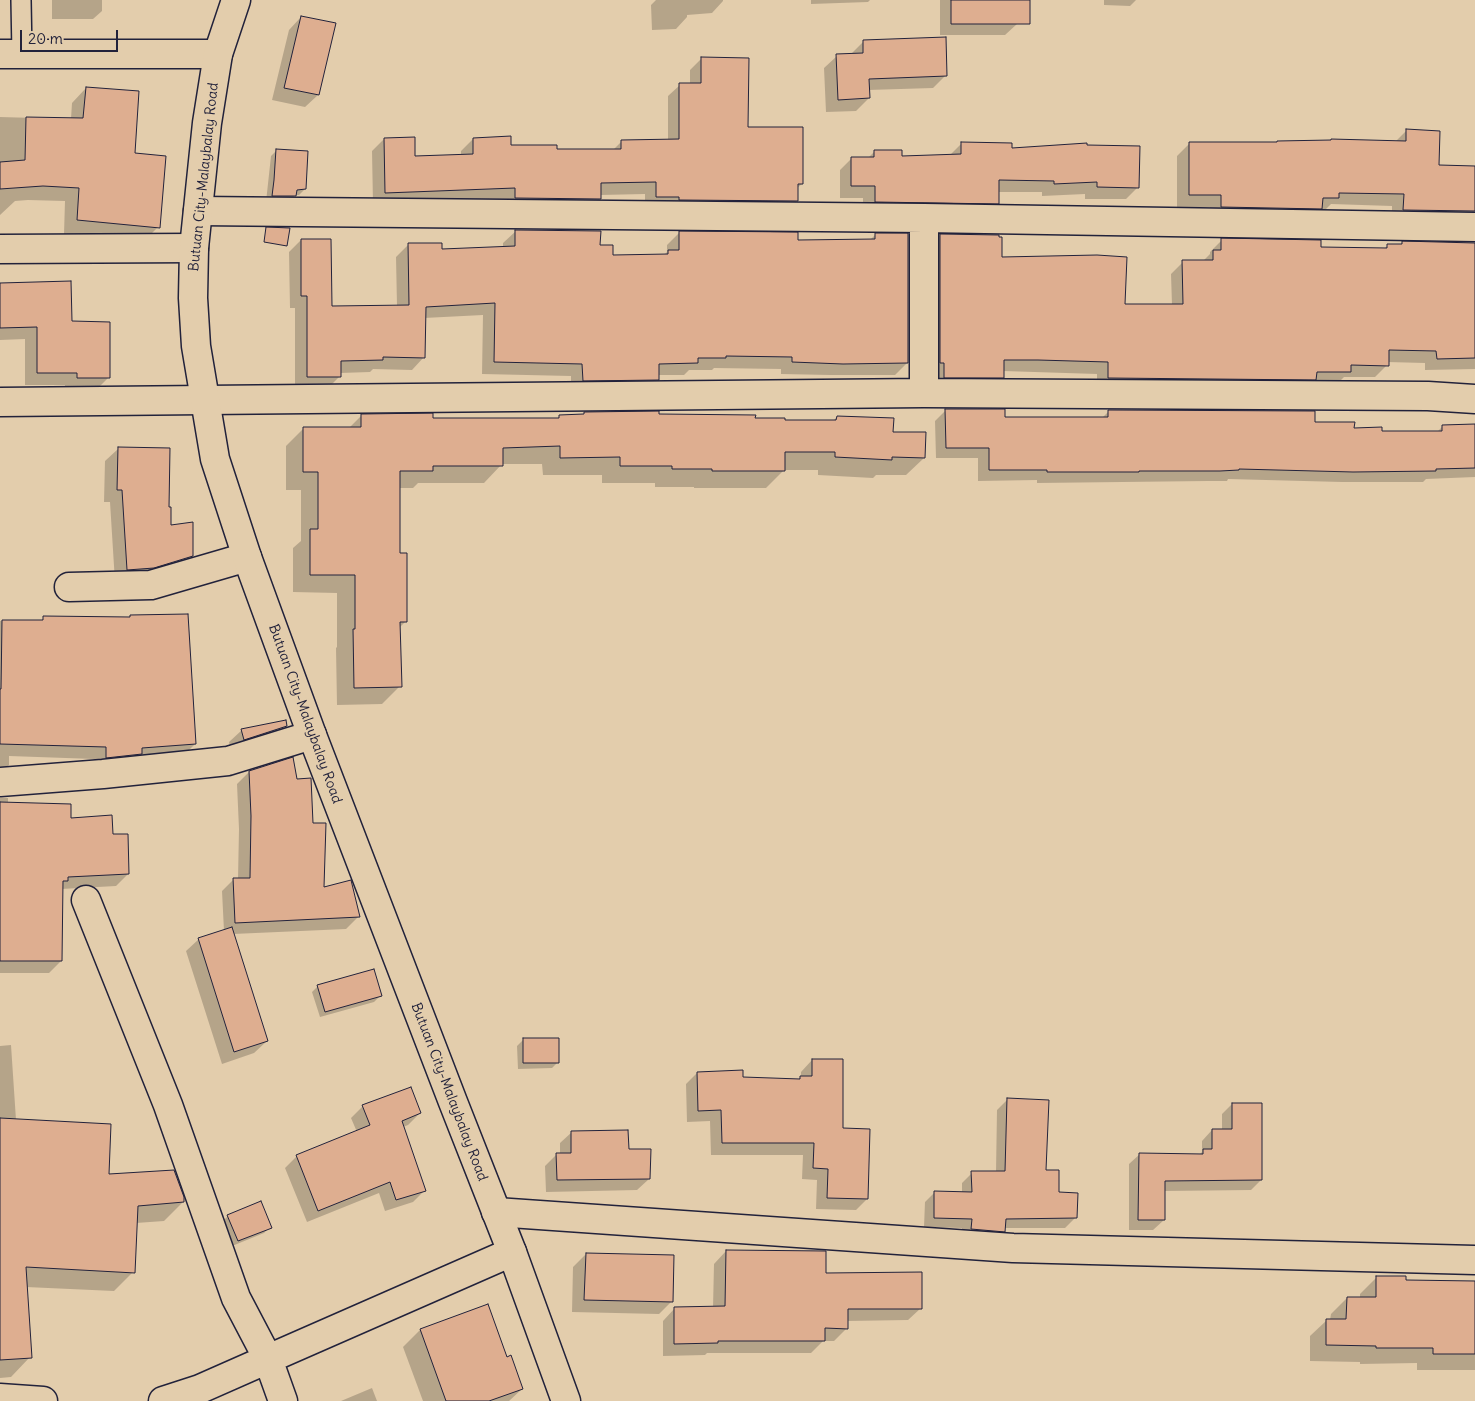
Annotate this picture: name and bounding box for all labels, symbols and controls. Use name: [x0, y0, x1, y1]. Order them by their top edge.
scale bar: [22, 20, 120, 52]
text: 20 m: [28, 29, 63, 48]
street label: Butuan City-Malaybalay Road: [186, 82, 222, 272]
street label: Butuan City-Malaybalay Road: [265, 622, 345, 806]
street label: Butuan City-Malaybalay Road: [407, 1000, 491, 1184]

